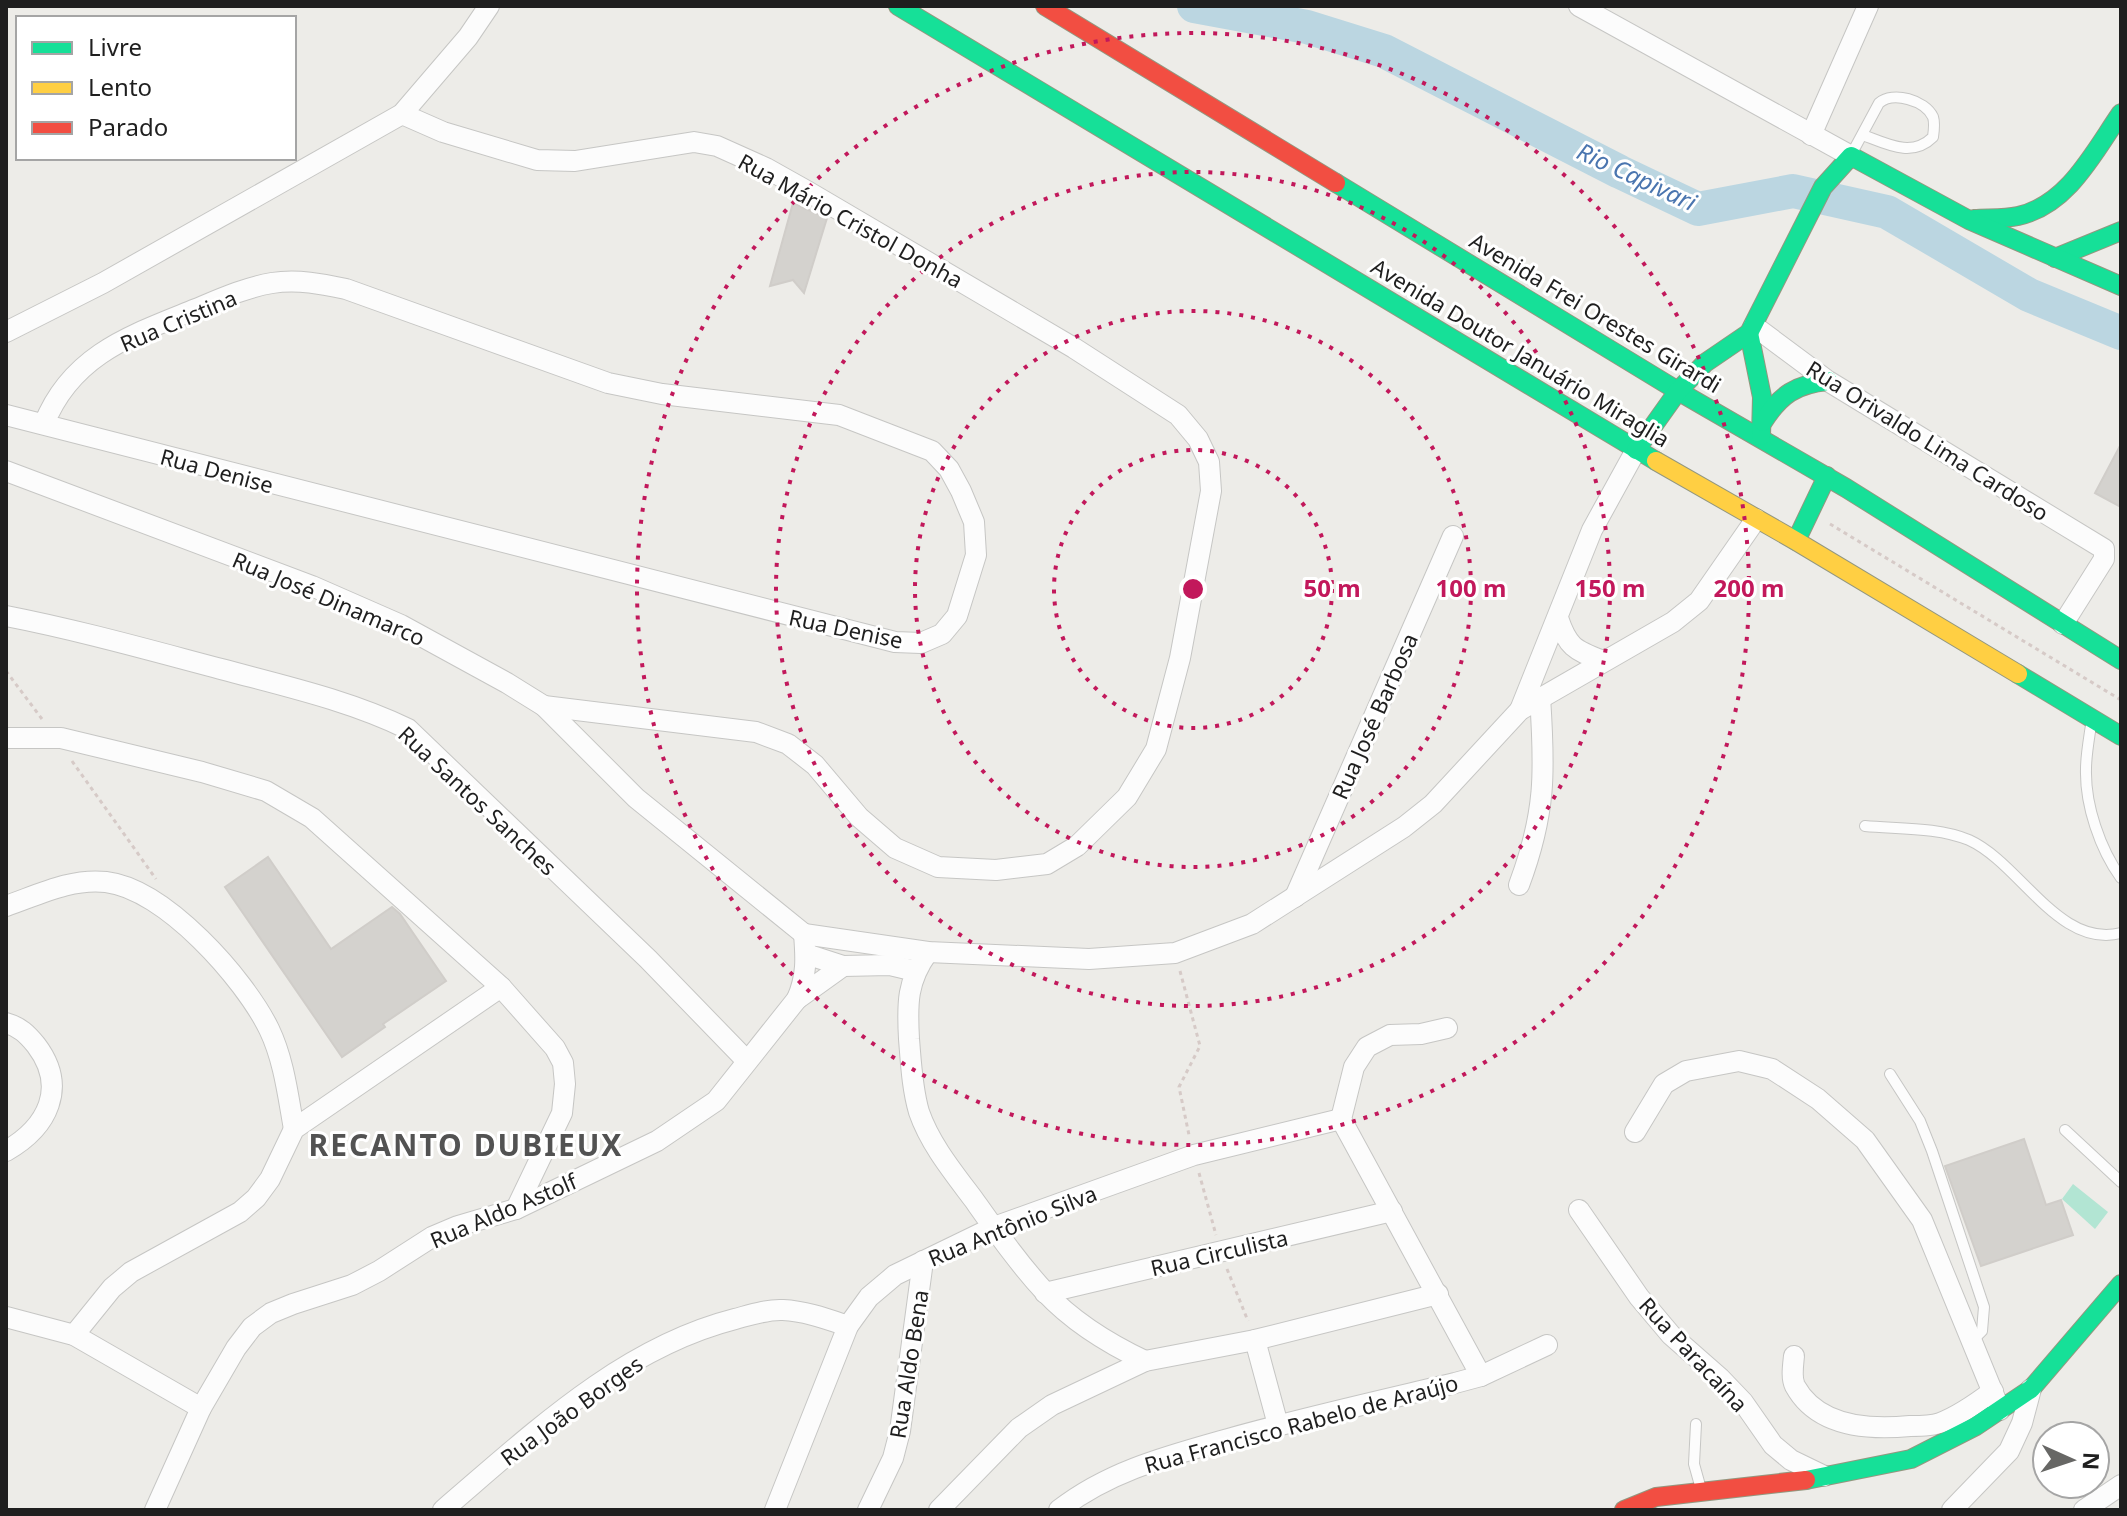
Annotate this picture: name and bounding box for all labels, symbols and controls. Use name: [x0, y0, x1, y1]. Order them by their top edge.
legend: [16, 16, 296, 160]
text: Livre: [88, 30, 142, 63]
text: Lento: [88, 70, 152, 103]
text: Parado: [88, 110, 168, 143]
water label: Rio Capivari: [1572, 134, 1703, 218]
street label: Rua Mário Cristol Donha: [733, 146, 969, 294]
street label: Avenida Frei Orestes Girardi: [1465, 225, 1727, 399]
street label: Avenida Doutor Januário Miraglia: [1366, 251, 1676, 453]
street label: Rua Cristina: [115, 282, 241, 358]
street label: Rua Orivaldo Lima Cardoso: [1801, 353, 2055, 527]
street label: Rua Denise: [157, 440, 277, 500]
street label: Rua José Dinamarco: [228, 544, 430, 652]
text: 50 m: [1303, 571, 1361, 604]
text: 100 m: [1436, 571, 1506, 604]
text: 150 m: [1575, 571, 1645, 604]
text: 200 m: [1714, 571, 1784, 604]
centre of rings: [1179, 575, 1207, 603]
street label: Rua Denise: [786, 601, 906, 655]
street label: Rua José Barbosa: [1324, 628, 1424, 804]
street label: Rua Santos Sanches: [392, 719, 564, 881]
district label: RECANTO DUBIEUX: [309, 1124, 623, 1165]
street label: Rua Aldo Astolf: [425, 1165, 582, 1254]
street label: Rua Antônio Silva: [923, 1177, 1101, 1273]
street label: Rua Circulista: [1147, 1222, 1291, 1282]
street label: Rua Aldo Bena: [881, 1287, 935, 1441]
street label: Rua Paracaína: [1633, 1290, 1755, 1418]
street label: Rua João Borges: [494, 1348, 648, 1472]
street label: Rua Francisco Rabelo de Araújo: [1141, 1367, 1461, 1479]
north arrow: [2031, 1420, 2111, 1500]
text: N: [2077, 1451, 2107, 1471]

